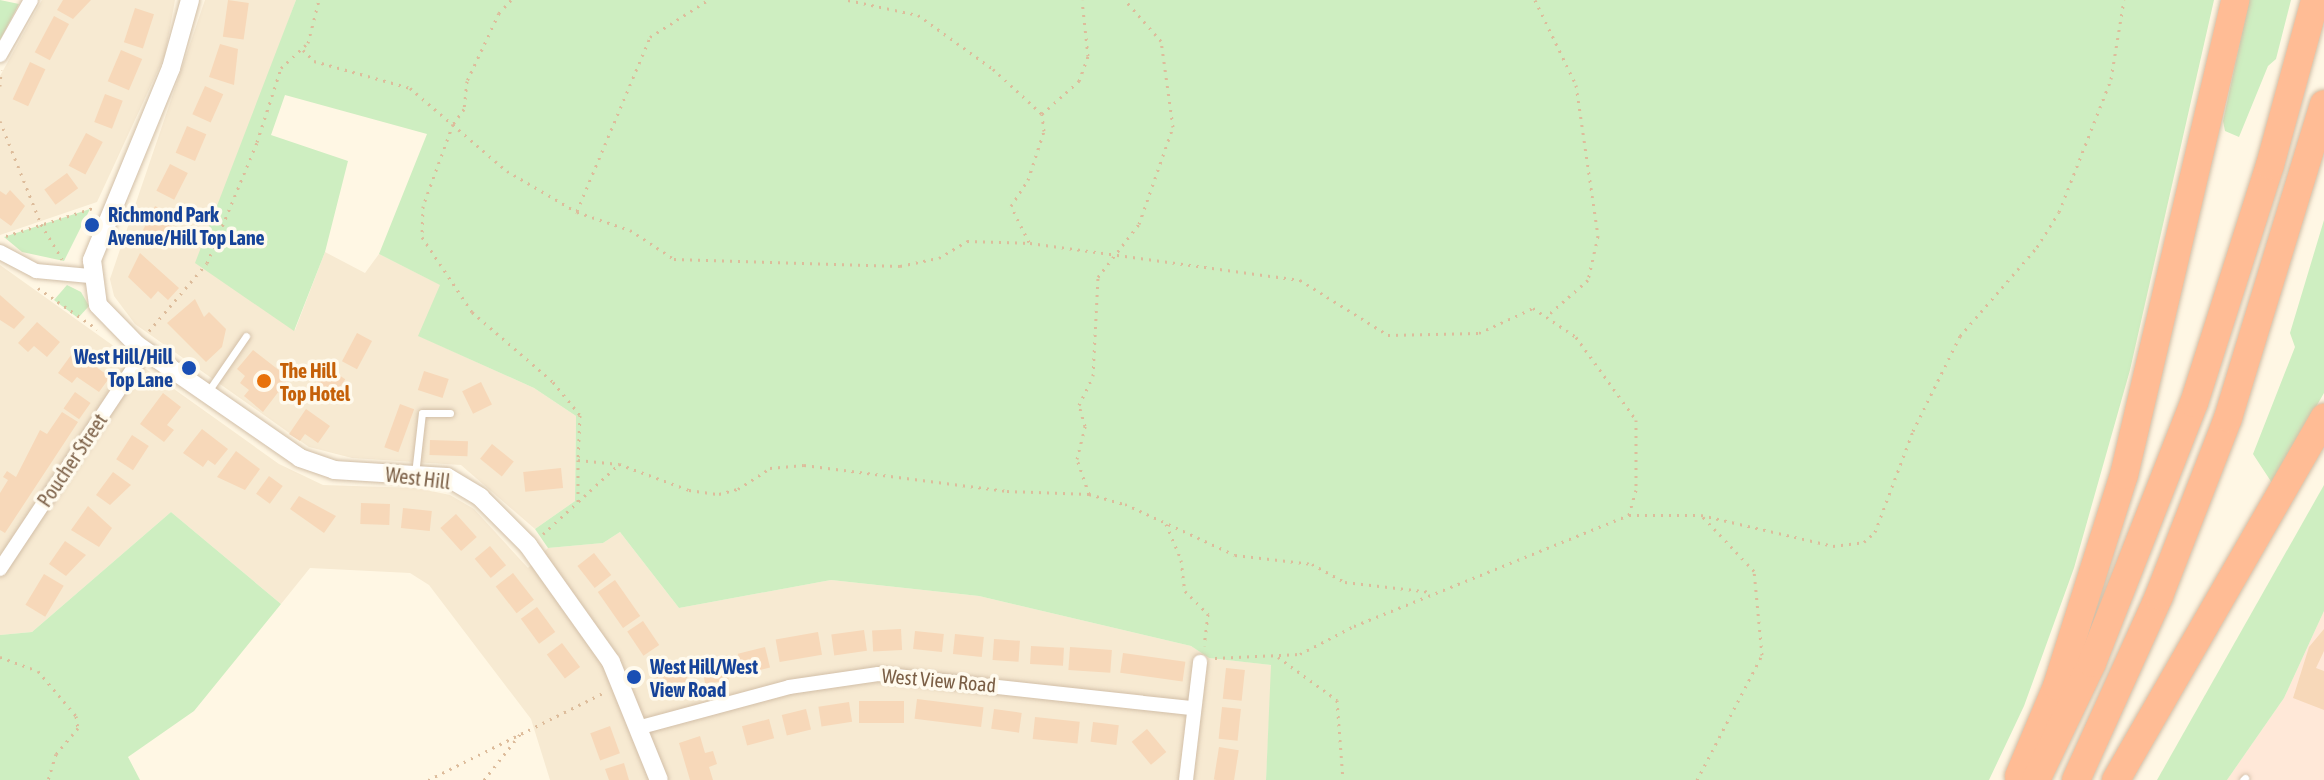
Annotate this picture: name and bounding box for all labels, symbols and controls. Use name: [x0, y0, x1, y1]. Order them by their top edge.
place label: Richmond Park Avenue/Hill Top Lane: [108, 202, 265, 249]
marker: Richmond Park Avenue/Hill Top Lane: [83, 216, 101, 234]
place label: West Hill/Hill Top Lane: [74, 344, 173, 391]
place label: The Hill Top Hotel: [280, 358, 350, 405]
marker: West Hill/Hill Top Lane: [180, 359, 198, 377]
marker: The Hill Top Hotel: [255, 372, 273, 390]
street label: Poucher Street: [32, 409, 112, 511]
street label: West Hill: [384, 462, 452, 494]
place label: West Hill/West View Road: [650, 654, 758, 701]
street label: West View Road: [881, 663, 997, 697]
marker: West Hill/West View Road: [625, 668, 643, 686]

